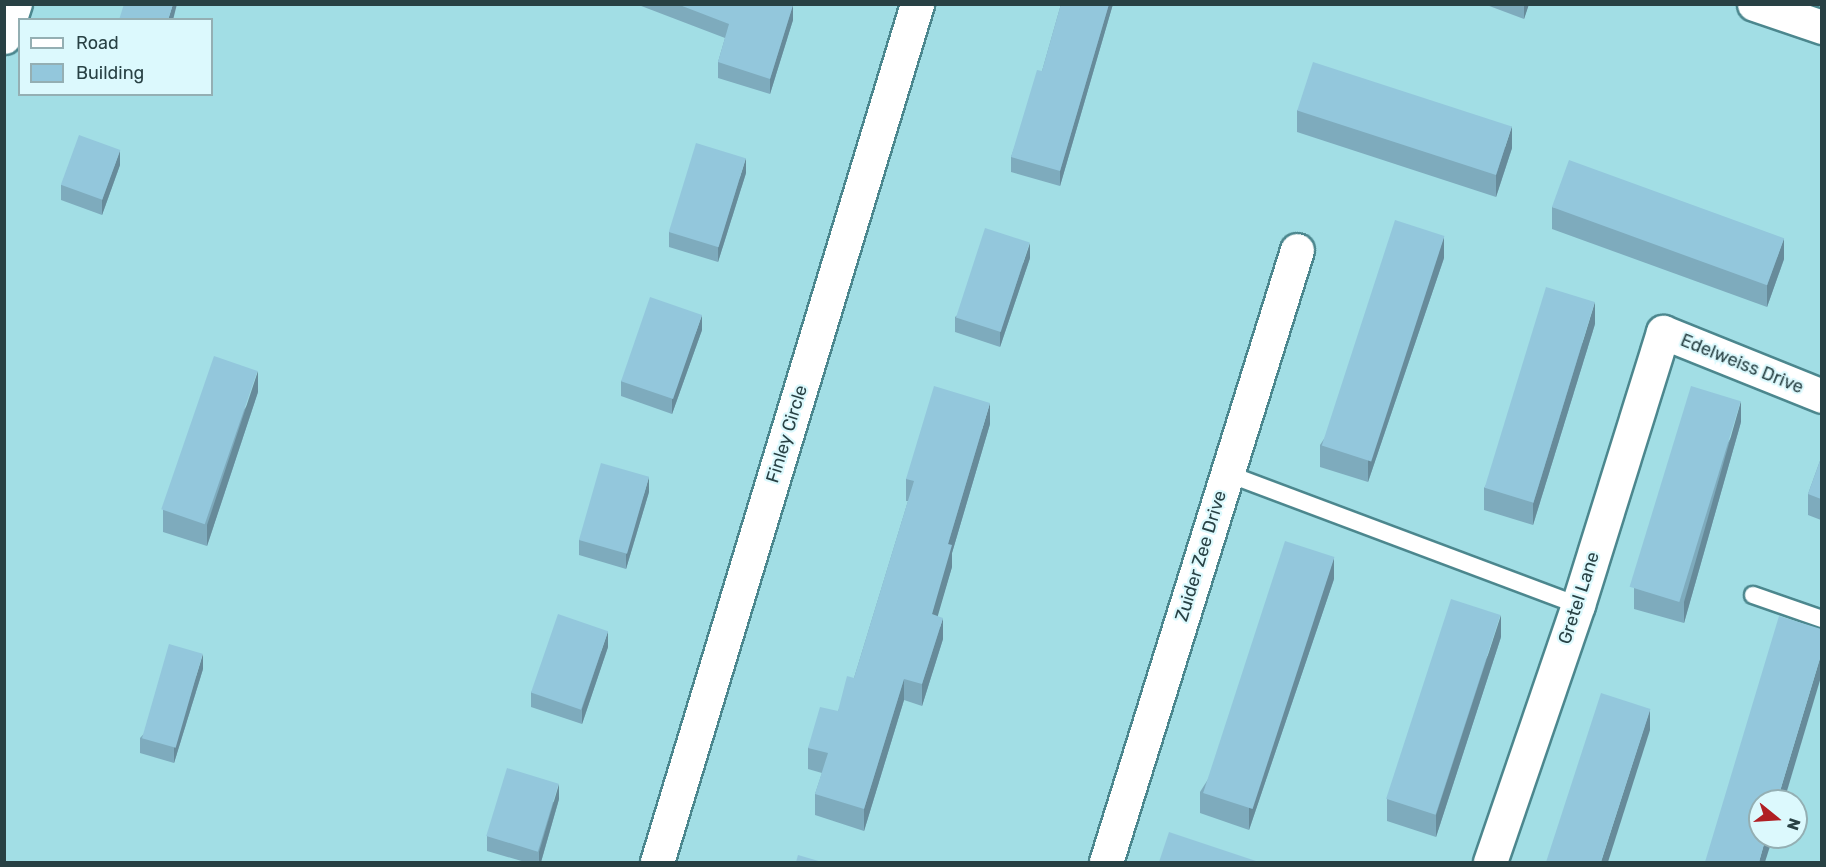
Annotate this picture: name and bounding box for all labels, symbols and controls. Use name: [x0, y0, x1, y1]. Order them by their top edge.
legend: [18, 18, 213, 96]
text: Road: [76, 32, 119, 54]
text: Building: [76, 62, 144, 84]
street label: Edelweiss Drive: [1677, 330, 1807, 398]
street label: Finley Circle: [762, 382, 812, 486]
street label: Zuider Zee Drive: [1171, 488, 1231, 624]
street label: Gretel Lane: [1554, 549, 1604, 647]
north arrow: [1748, 789, 1808, 849]
text: N: [1783, 816, 1805, 833]

